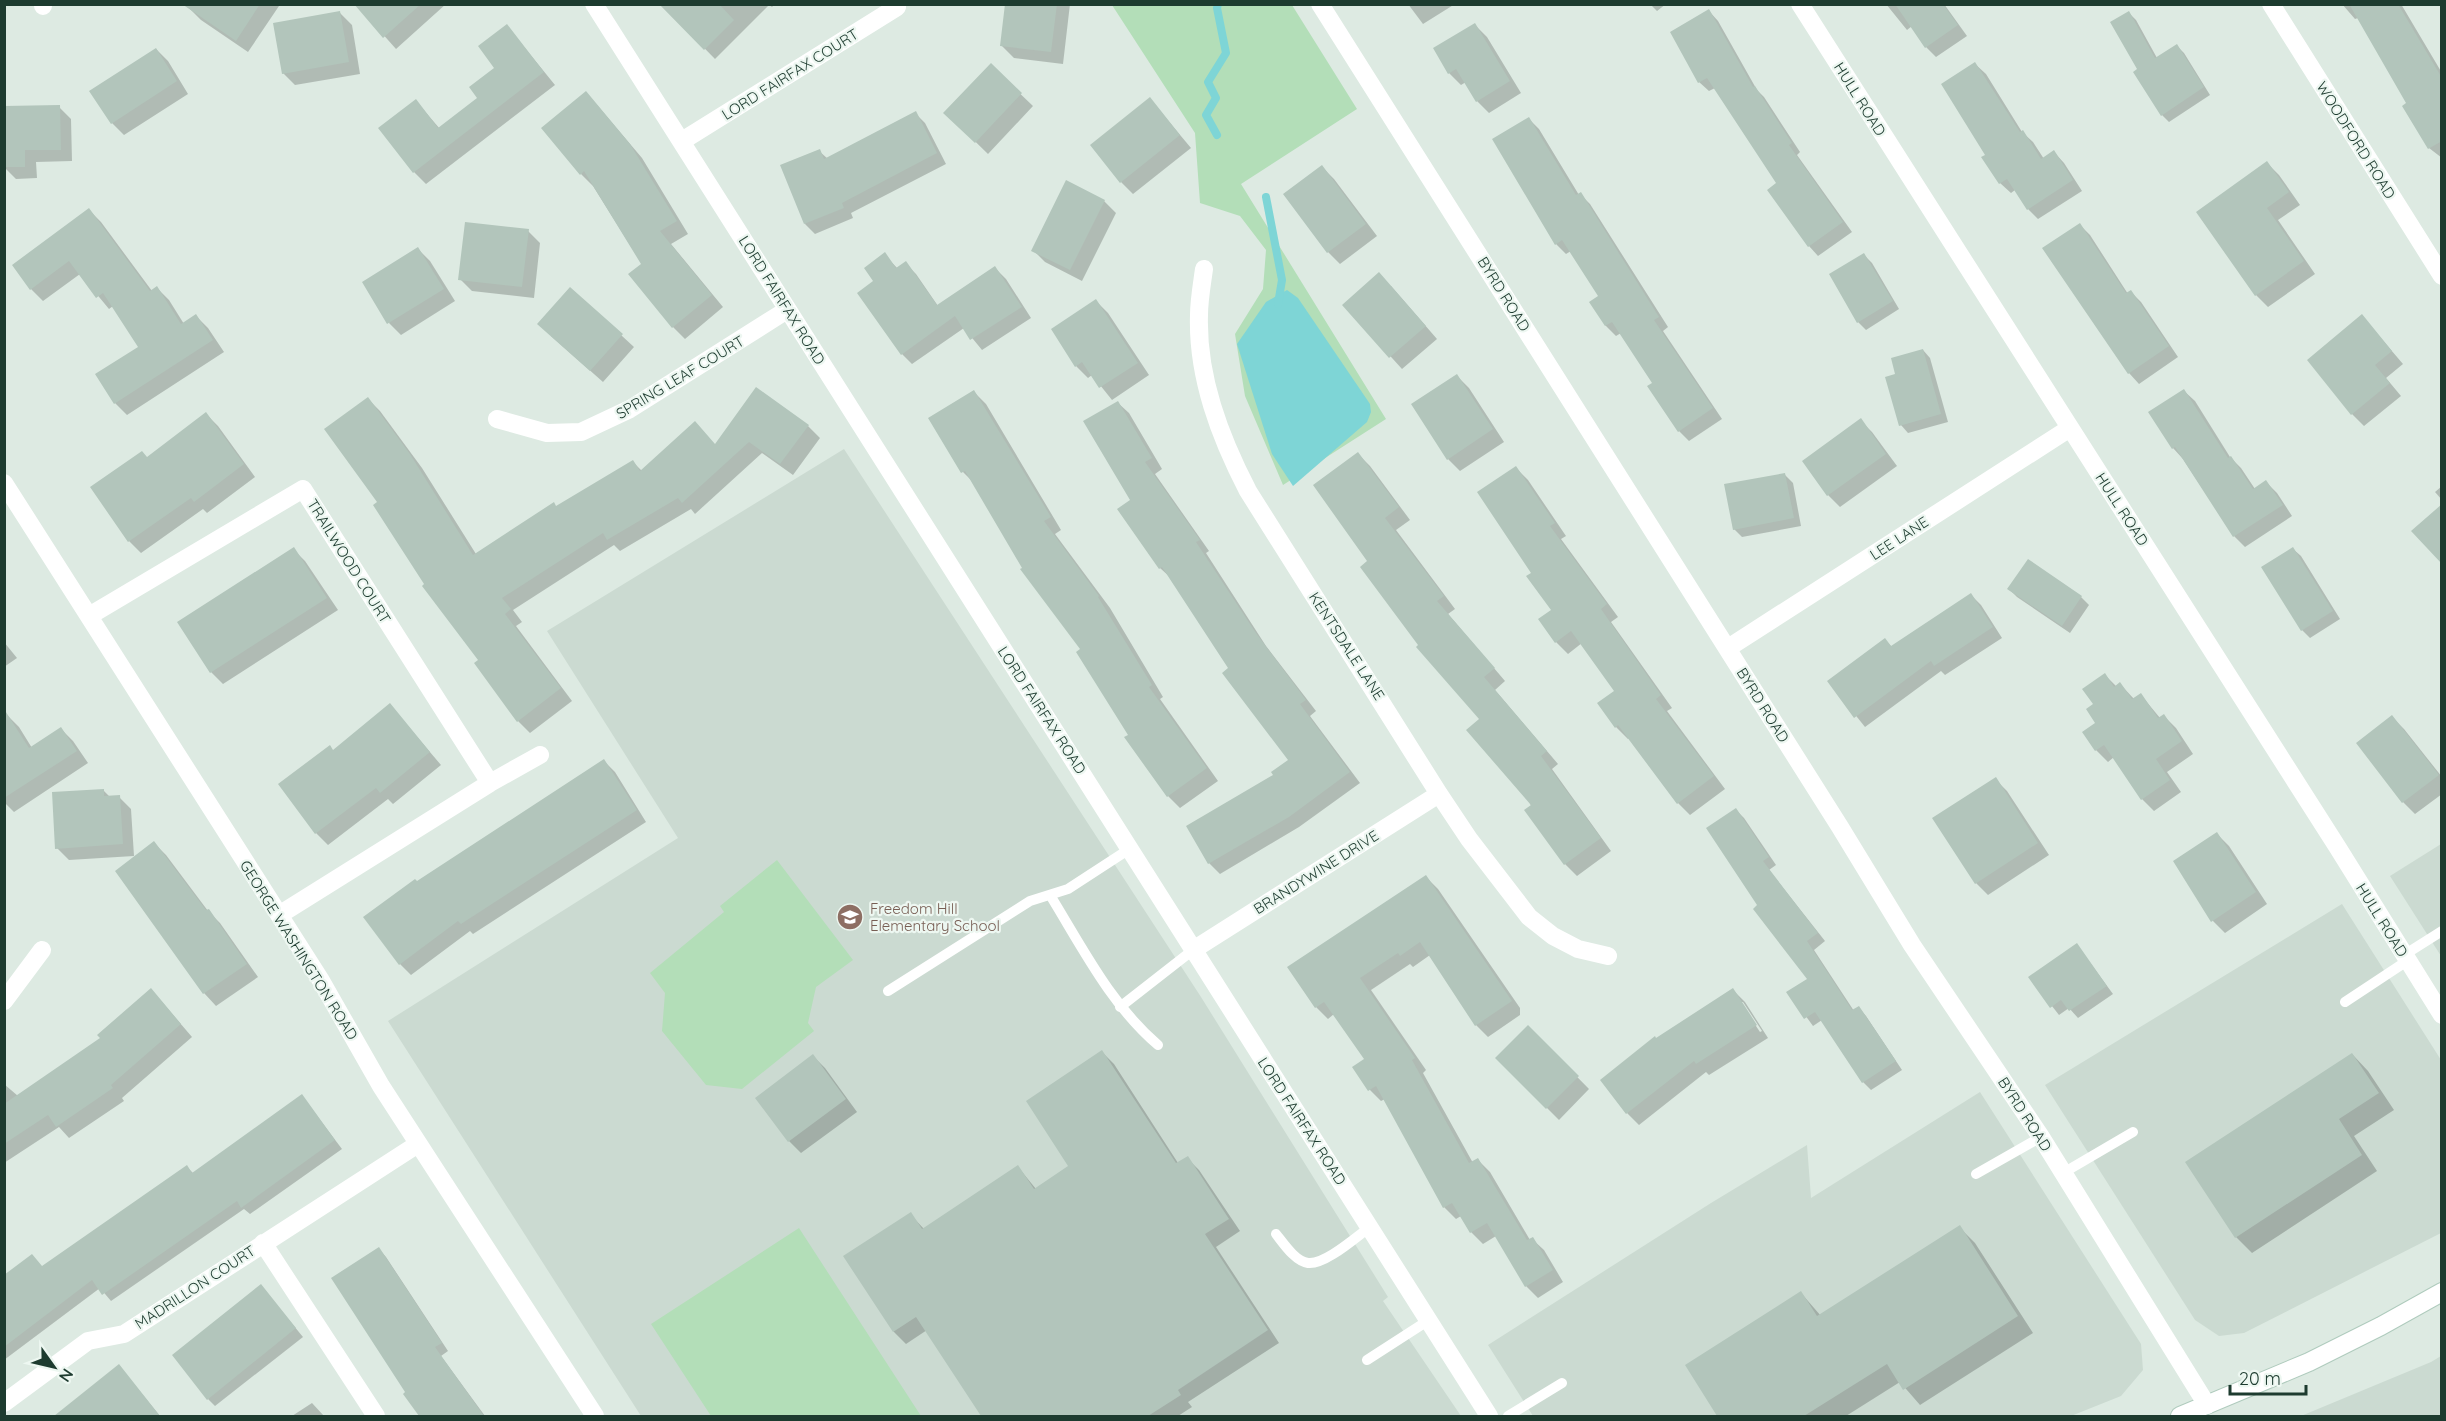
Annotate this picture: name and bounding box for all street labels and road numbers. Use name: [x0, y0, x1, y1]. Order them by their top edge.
street label: LORD FAIRFAX COURT: [718, 24, 862, 124]
street label: HULL ROAD: [1830, 59, 1890, 140]
street label: WOODFORD ROAD: [2312, 78, 2400, 202]
street label: LORD FAIRFAX ROAD: [735, 232, 830, 368]
street label: BYRD ROAD: [1474, 253, 1535, 335]
street label: SPRING LEAF COURT: [612, 331, 748, 423]
street label: HULL ROAD: [2091, 469, 2153, 549]
street label: TRAILWOOD COURT: [303, 495, 395, 627]
street label: LEE LANE: [1866, 512, 1932, 564]
street label: KENTSDALE LANE: [1305, 588, 1389, 704]
street label: LORD FAIRFAX ROAD: [994, 643, 1091, 778]
street label: BYRD ROAD: [1733, 664, 1794, 746]
street label: BRANDYWINE DRIVE: [1250, 826, 1382, 918]
street label: GEORGE WASHINGTON ROAD: [236, 857, 362, 1044]
street label: HULL ROAD: [2352, 880, 2412, 961]
street label: LORD FAIRFAX ROAD: [1254, 1054, 1351, 1189]
street label: BYRD ROAD: [1994, 1073, 2056, 1155]
street label: MADRILLON COURT: [131, 1241, 259, 1333]

